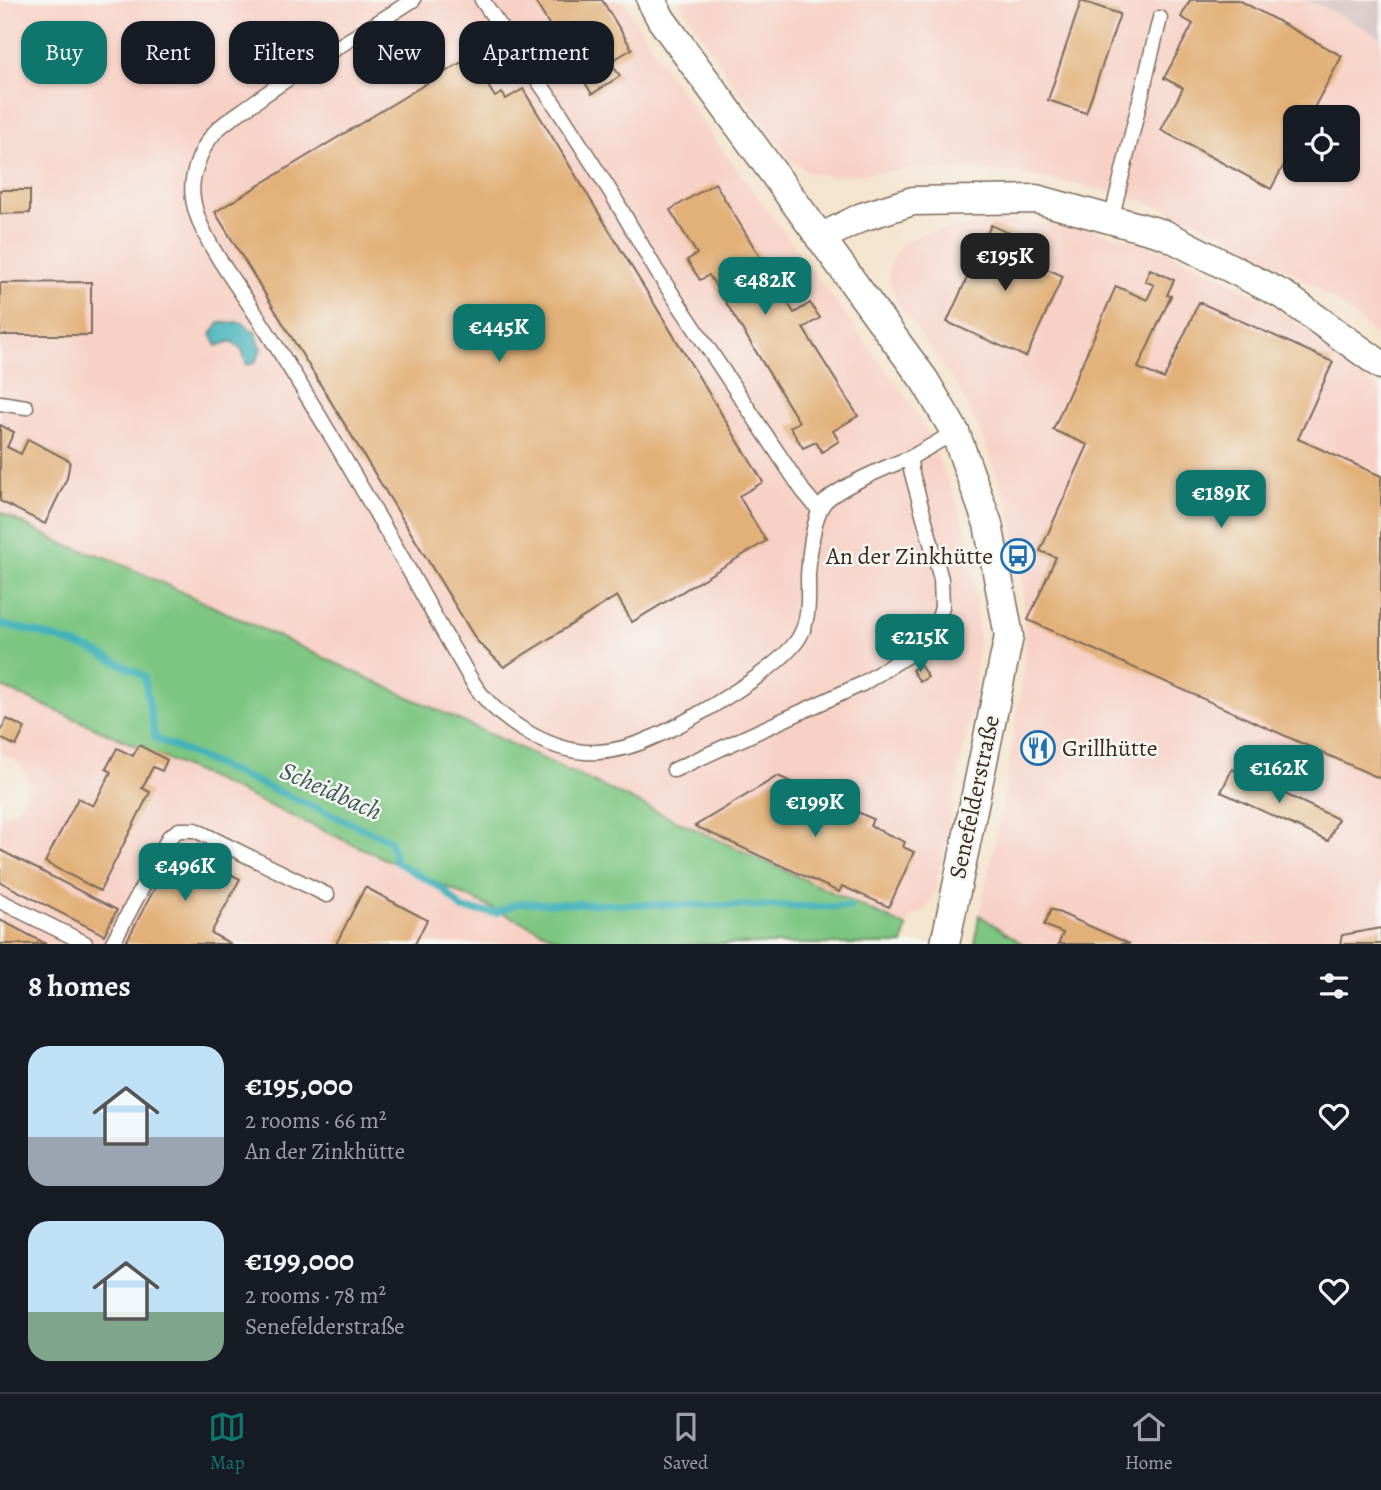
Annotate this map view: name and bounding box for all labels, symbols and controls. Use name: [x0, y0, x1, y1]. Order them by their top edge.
chip: Buy: [21, 21, 107, 84]
chip: Rent: [121, 21, 215, 84]
chip: Filters: [229, 21, 339, 84]
chip: New: [353, 21, 445, 84]
chip: Apartment: [459, 21, 614, 84]
map controls: [1283, 105, 1360, 182]
button: locate: [1283, 105, 1360, 182]
pin: €195K: [956, 233, 1054, 293]
text: €195K: [976, 240, 1034, 271]
pin: €482K: [716, 258, 814, 317]
text: €482K: [734, 264, 796, 295]
pin: €445K: [450, 304, 548, 364]
text: €445K: [469, 311, 529, 342]
pin: €189K: [1172, 470, 1270, 530]
text: €189K: [1192, 477, 1250, 508]
bus stop icon: An der Zinkhütte: [999, 537, 1037, 575]
place label: An der Zinkhütte: [825, 540, 993, 572]
pin: €215K: [871, 614, 969, 674]
text: €215K: [891, 621, 949, 652]
street label: Senefelderstraße: [941, 712, 1007, 882]
restaurant icon: Grillhütte: [1019, 729, 1057, 767]
place label: Grillhütte: [1062, 732, 1158, 764]
pin: €162K: [1230, 746, 1328, 805]
text: €162K: [1250, 752, 1308, 783]
water label: Scheidbach: [275, 753, 387, 829]
pin: €199K: [766, 780, 864, 839]
text: €199K: [786, 786, 844, 817]
pin: €496K: [136, 844, 234, 903]
text: €496K: [155, 850, 215, 881]
text: 8 homes: [28, 966, 131, 1006]
icon: filters: [1315, 967, 1353, 1005]
text: €195,000: [245, 1065, 353, 1105]
icon: home: [84, 1074, 168, 1158]
icon: heart: [1315, 1097, 1353, 1135]
text: 2 rooms · 66 m²: [245, 1105, 387, 1136]
text: An der Zinkhütte: [245, 1136, 405, 1167]
text: €199,000: [245, 1240, 354, 1280]
icon: home: [84, 1249, 168, 1333]
icon: heart: [1315, 1272, 1353, 1310]
text: 2 rooms · 78 m²: [245, 1280, 386, 1311]
text: Senefelderstraße: [245, 1311, 405, 1342]
tab: Map: [208, 1408, 246, 1476]
tab: Saved: [663, 1408, 708, 1476]
tab: Home: [1125, 1408, 1173, 1476]

